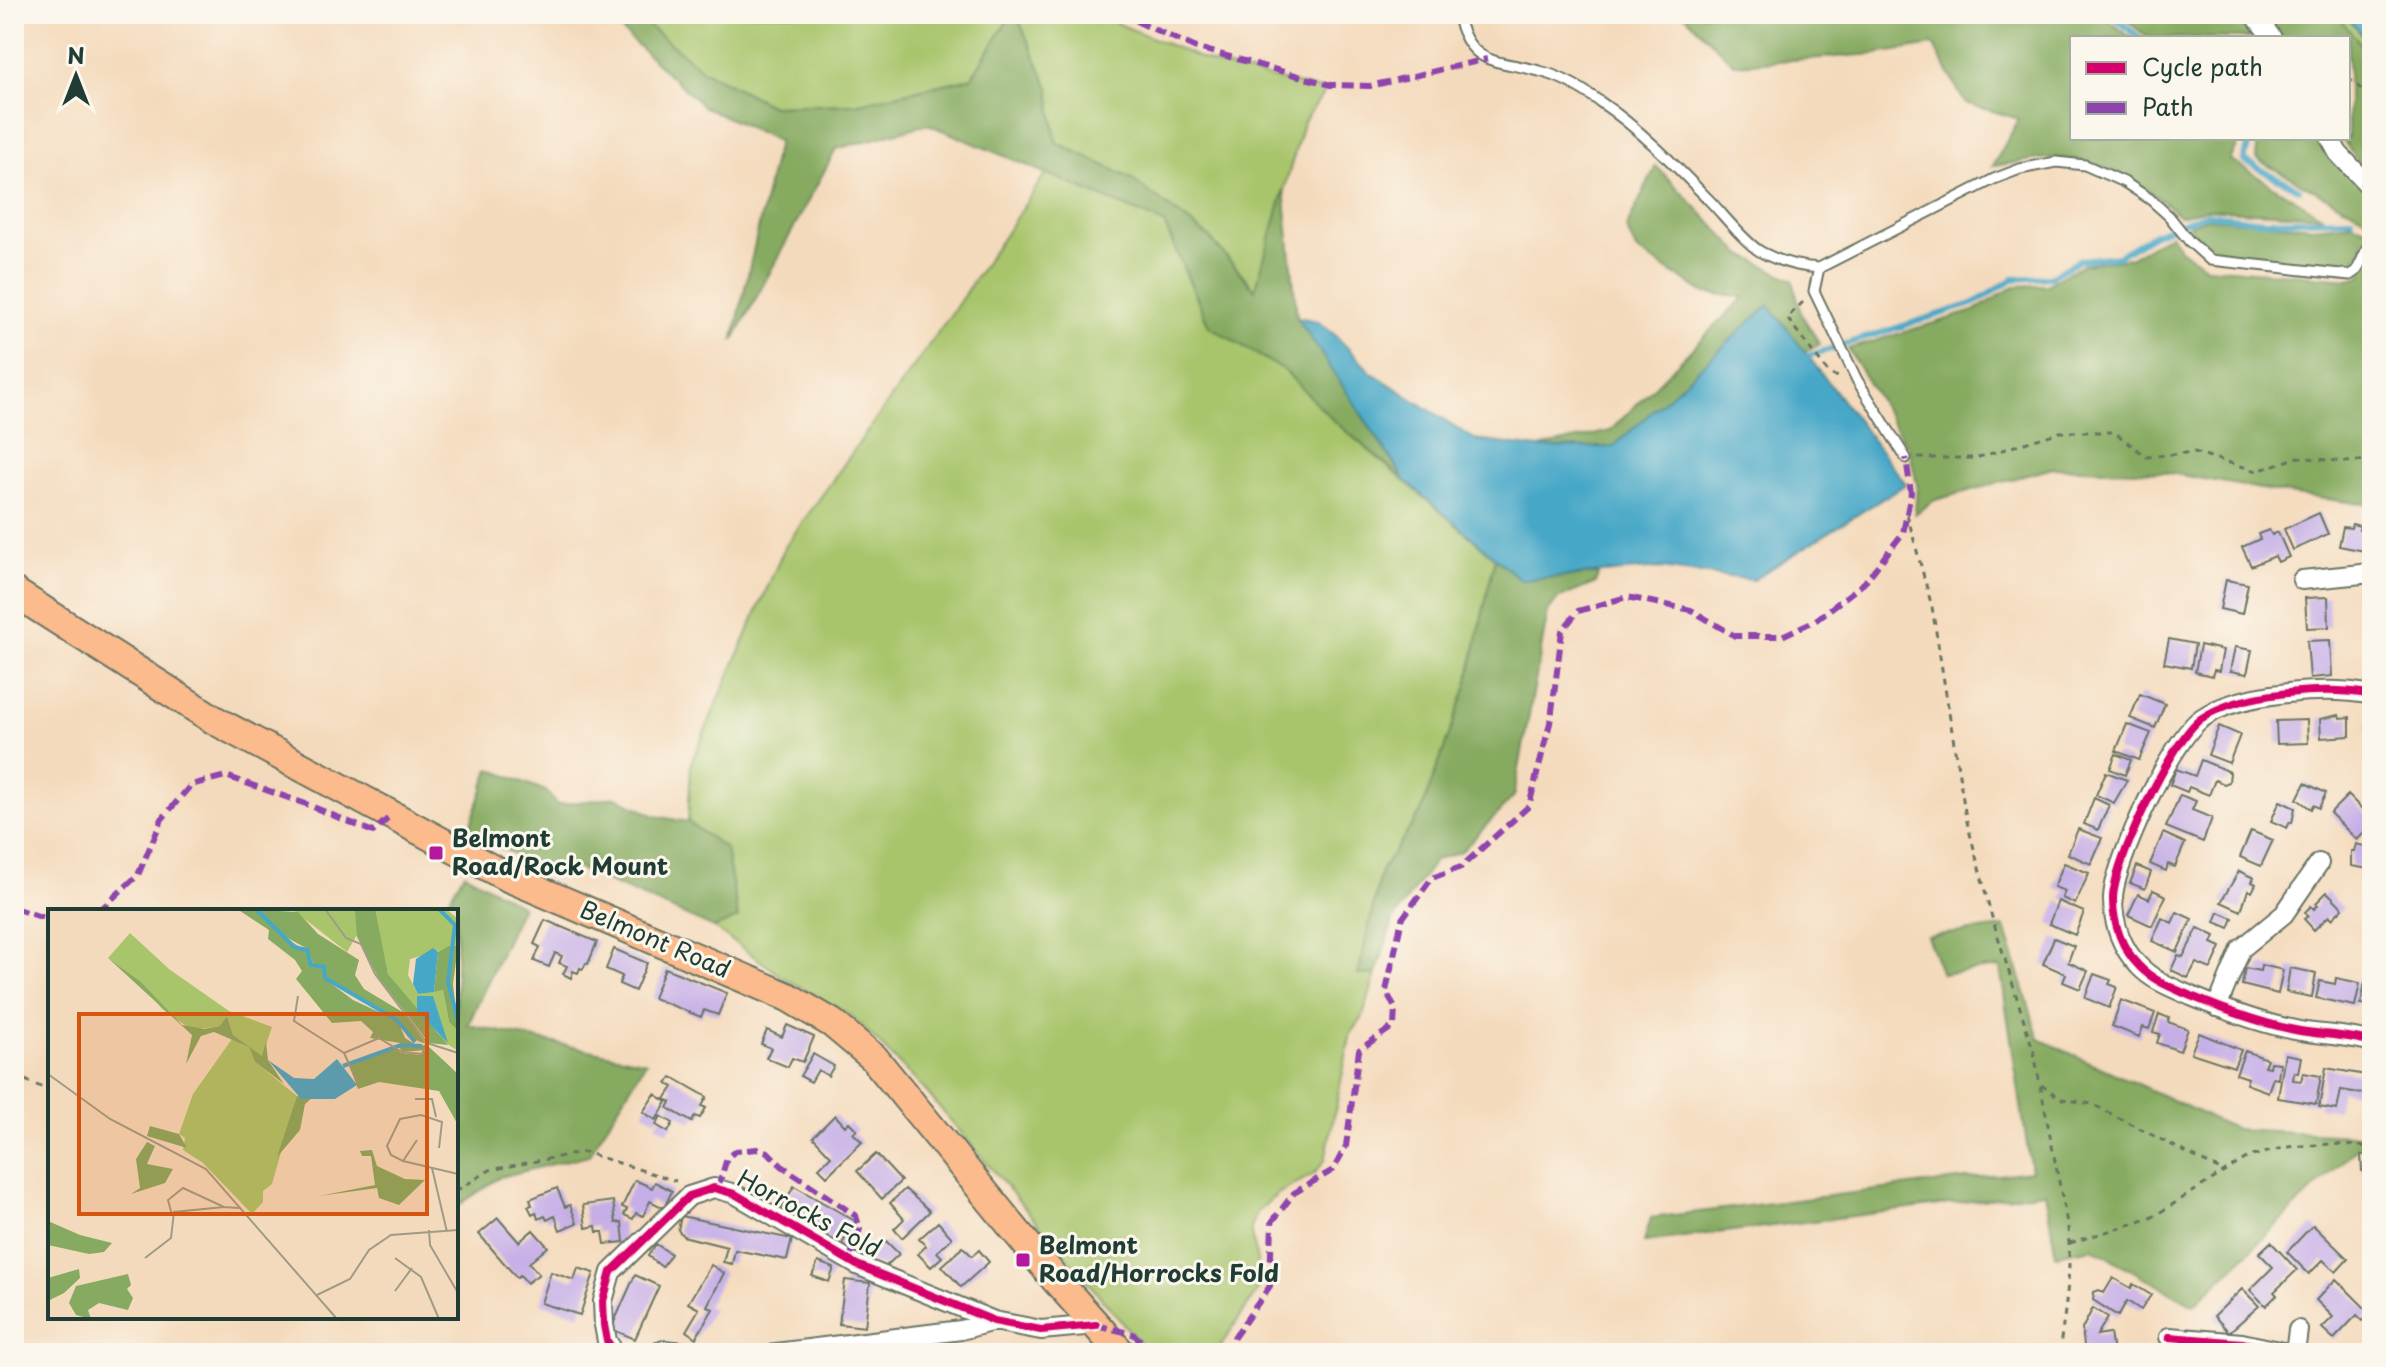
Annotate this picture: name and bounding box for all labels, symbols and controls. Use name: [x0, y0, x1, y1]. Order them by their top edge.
north arrow: [36, 36, 116, 116]
legend: [2070, 36, 2350, 140]
text: N: [67, 38, 85, 71]
text: Cycle path: [2142, 48, 2263, 84]
text: Path: [2142, 88, 2194, 124]
place label: Belmont Road/Rock Mount: [452, 819, 668, 883]
marker: Belmont Road/Rock Mount: [427, 844, 445, 862]
street label: Belmont Road: [575, 890, 737, 986]
inset map: [48, 909, 458, 1319]
street label: Horrocks Fold: [732, 1159, 888, 1265]
place label: Belmont Road/Horrocks Fold: [1039, 1226, 1279, 1290]
marker: Belmont Road/Horrocks Fold: [1014, 1251, 1032, 1269]

